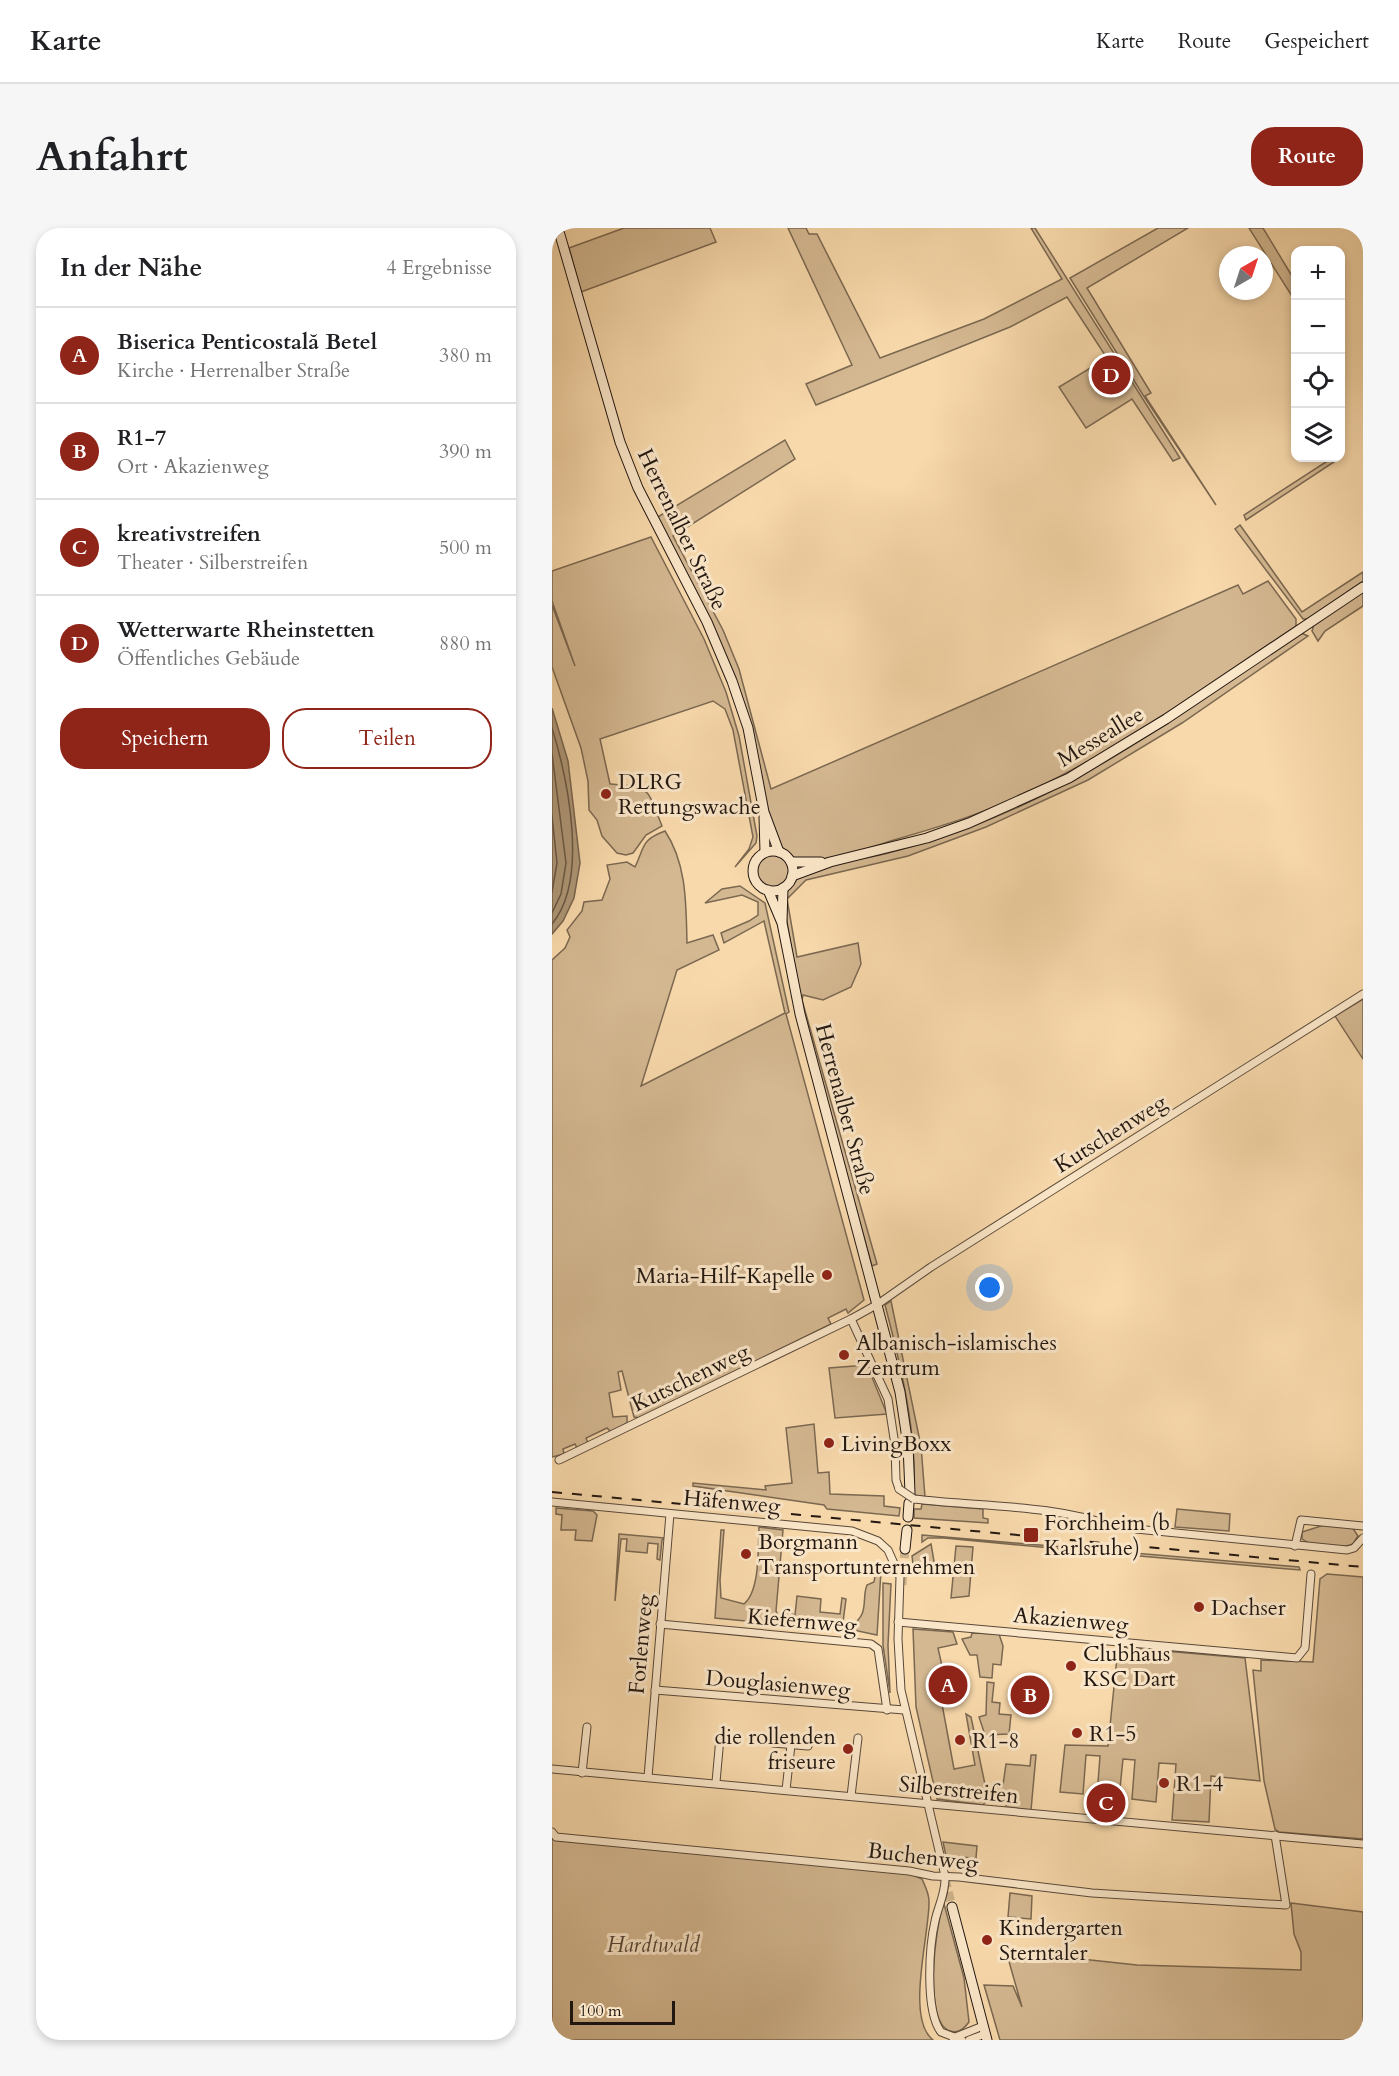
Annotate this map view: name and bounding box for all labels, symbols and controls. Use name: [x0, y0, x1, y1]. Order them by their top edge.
text: Karte: [30, 22, 102, 60]
text: Karte: [1096, 27, 1145, 56]
text: Route: [1178, 27, 1231, 56]
text: Gespeichert: [1264, 27, 1369, 56]
button: Route: [1251, 127, 1363, 186]
text: Anfahrt: [36, 128, 188, 185]
north arrow: [1219, 246, 1273, 300]
map controls: [1291, 246, 1345, 462]
button: +: [1291, 246, 1345, 300]
text: In der Nähe: [60, 250, 202, 285]
text: 4 Ergebnisse: [386, 254, 492, 281]
button: −: [1291, 300, 1345, 354]
text: Biserica Penticostală Betel: [117, 327, 377, 357]
text: A: [72, 342, 87, 369]
text: 380 m: [439, 342, 492, 369]
pin: D: [1092, 352, 1130, 398]
button: locate: [1291, 354, 1345, 408]
text: Kirche · Herrenalber Straße: [117, 357, 350, 384]
button: layers: [1291, 408, 1345, 462]
text: R1-7: [117, 423, 166, 453]
text: B: [72, 438, 87, 465]
text: 390 m: [439, 438, 492, 465]
street label: Herrenalber Straße: [630, 444, 734, 615]
text: Ort · Akazienweg: [117, 453, 269, 480]
text: kreativstreifen: [117, 519, 261, 549]
text: C: [72, 534, 87, 561]
text: 500 m: [439, 534, 492, 561]
text: Theater · Silberstreifen: [117, 549, 308, 576]
text: Wetterwarte Rheinstetten: [117, 615, 375, 645]
text: D: [71, 630, 88, 657]
text: 880 m: [439, 630, 492, 657]
text: Öffentliches Gebäude: [117, 645, 300, 672]
street label: Messeallee: [1052, 699, 1149, 774]
button: Speichern: [60, 708, 270, 769]
button: Teilen: [282, 708, 492, 769]
place label: DLRG Rettungswache: [618, 767, 761, 822]
marker: DLRG Rettungswache: [599, 787, 613, 801]
street label: Herrenalber Straße: [808, 1020, 882, 1198]
street label: Kutschenweg: [1049, 1087, 1173, 1180]
place label: Maria-Hilf-Kapelle: [636, 1261, 815, 1291]
marker: Maria-Hilf-Kapelle: [820, 1268, 834, 1282]
your location: [975, 1273, 1004, 1302]
place label: Albanisch-islamisches Zentrum: [856, 1328, 1057, 1383]
street label: Kutschenweg: [627, 1336, 755, 1419]
marker: Albanisch-islamisches Zentrum: [837, 1348, 851, 1362]
place label: LivingBoxx: [841, 1429, 951, 1459]
marker: LivingBoxx: [822, 1436, 836, 1450]
street label: Häfenweg: [682, 1483, 782, 1521]
place label: Forchheim (b Karlsruhe): [1044, 1508, 1170, 1563]
marker: Forchheim (b Karlsruhe): [1022, 1526, 1040, 1544]
place label: Borgmann Transportunternehmen: [758, 1527, 976, 1582]
marker: Borgmann Transportunternehmen: [739, 1547, 753, 1561]
street label: Forlenweg: [622, 1592, 660, 1695]
place label: Dachser: [1211, 1593, 1287, 1623]
street label: Akazienweg: [1012, 1600, 1130, 1640]
marker: Dachser: [1192, 1600, 1206, 1614]
street label: Kiefernweg: [746, 1601, 859, 1641]
place label: Clubhaus KSC Dart: [1083, 1639, 1176, 1694]
marker: Clubhaus KSC Dart: [1064, 1659, 1078, 1673]
pin: A: [928, 1662, 968, 1708]
street label: Douglasienweg: [704, 1663, 852, 1705]
pin: B: [1010, 1672, 1050, 1718]
place label: R1-5: [1089, 1719, 1137, 1749]
place label: die rollenden friseure: [714, 1722, 836, 1777]
place label: R1-8: [972, 1726, 1020, 1756]
marker: R1-5: [1070, 1726, 1084, 1740]
marker: R1-8: [953, 1733, 967, 1747]
marker: die rollenden friseure: [841, 1742, 855, 1756]
street label: Silberstreifen: [897, 1769, 1021, 1811]
place label: R1-4: [1176, 1769, 1224, 1799]
marker: R1-4: [1157, 1776, 1171, 1790]
pin: C: [1086, 1780, 1126, 1826]
street label: Buchenweg: [866, 1835, 981, 1879]
place label: Kindergarten Sterntaler: [999, 1913, 1124, 1968]
park label: Hardtwald: [607, 1930, 701, 1960]
marker: Kindergarten Sterntaler: [980, 1933, 994, 1947]
scale bar: [570, 1998, 675, 2026]
text: 100 m: [579, 2000, 621, 2022]

